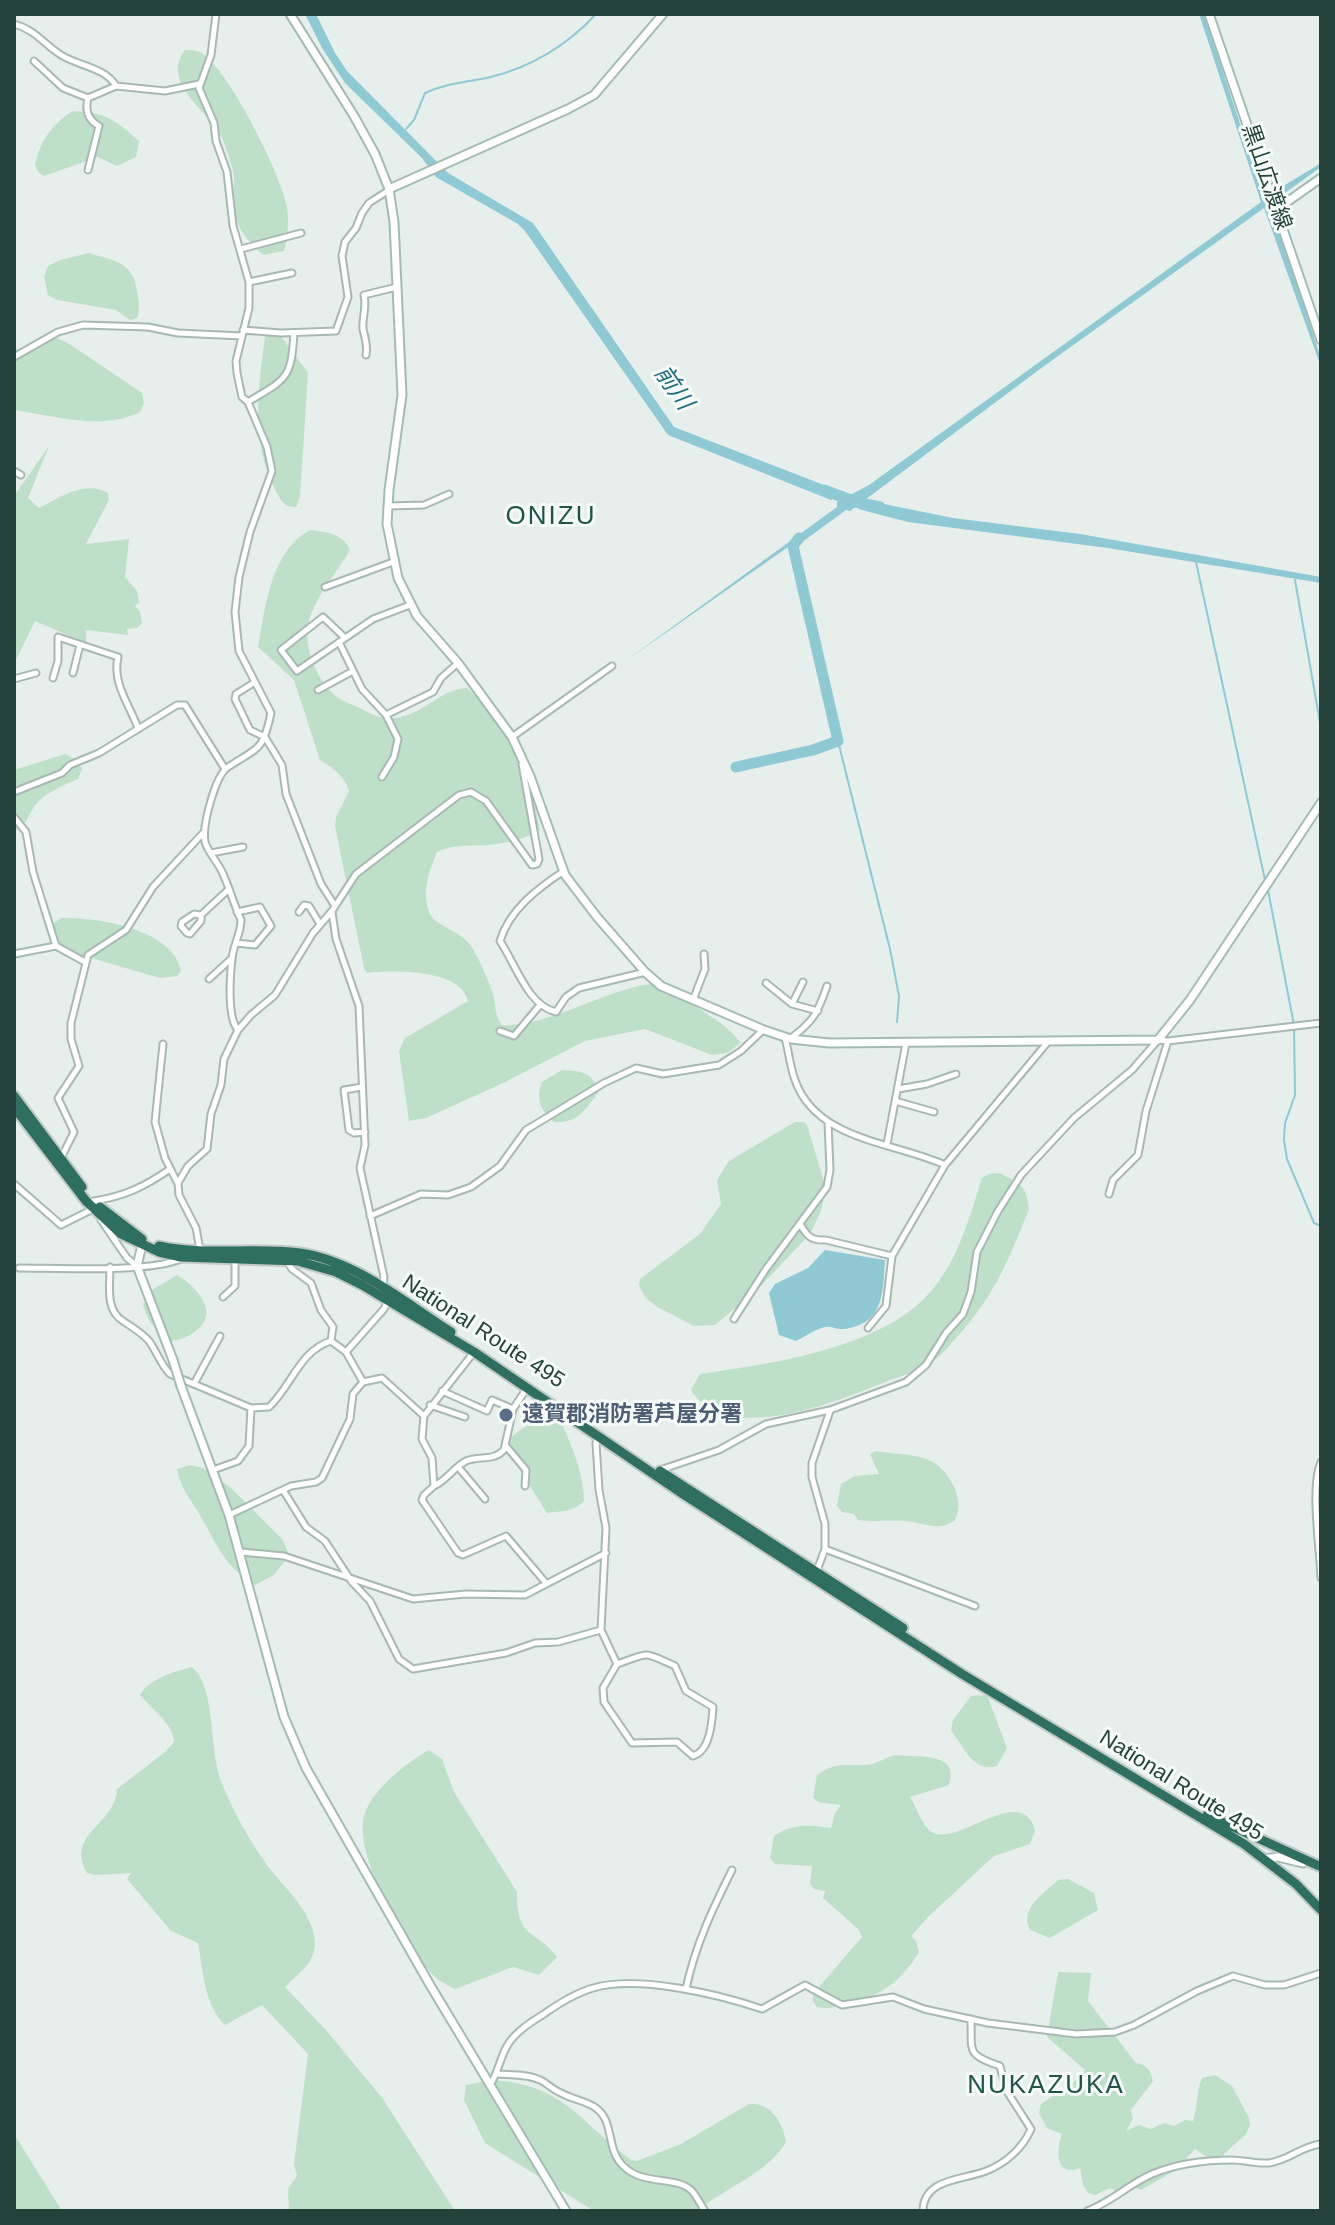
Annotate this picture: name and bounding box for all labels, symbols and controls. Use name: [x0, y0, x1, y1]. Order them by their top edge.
street label: 黒山広渡線: [1236, 121, 1296, 233]
water label: 前川: [647, 360, 699, 416]
district label: ONIZU: [506, 501, 596, 533]
street label: National Route 495: [397, 1270, 569, 1394]
place label: 遠賀郡消防署芦屋分署: [522, 1402, 742, 1428]
marker: 遠賀郡消防署芦屋分署: [497, 1406, 515, 1424]
street label: National Route 495: [1094, 1725, 1268, 1847]
district label: NUKAZUKA: [967, 2070, 1125, 2102]

